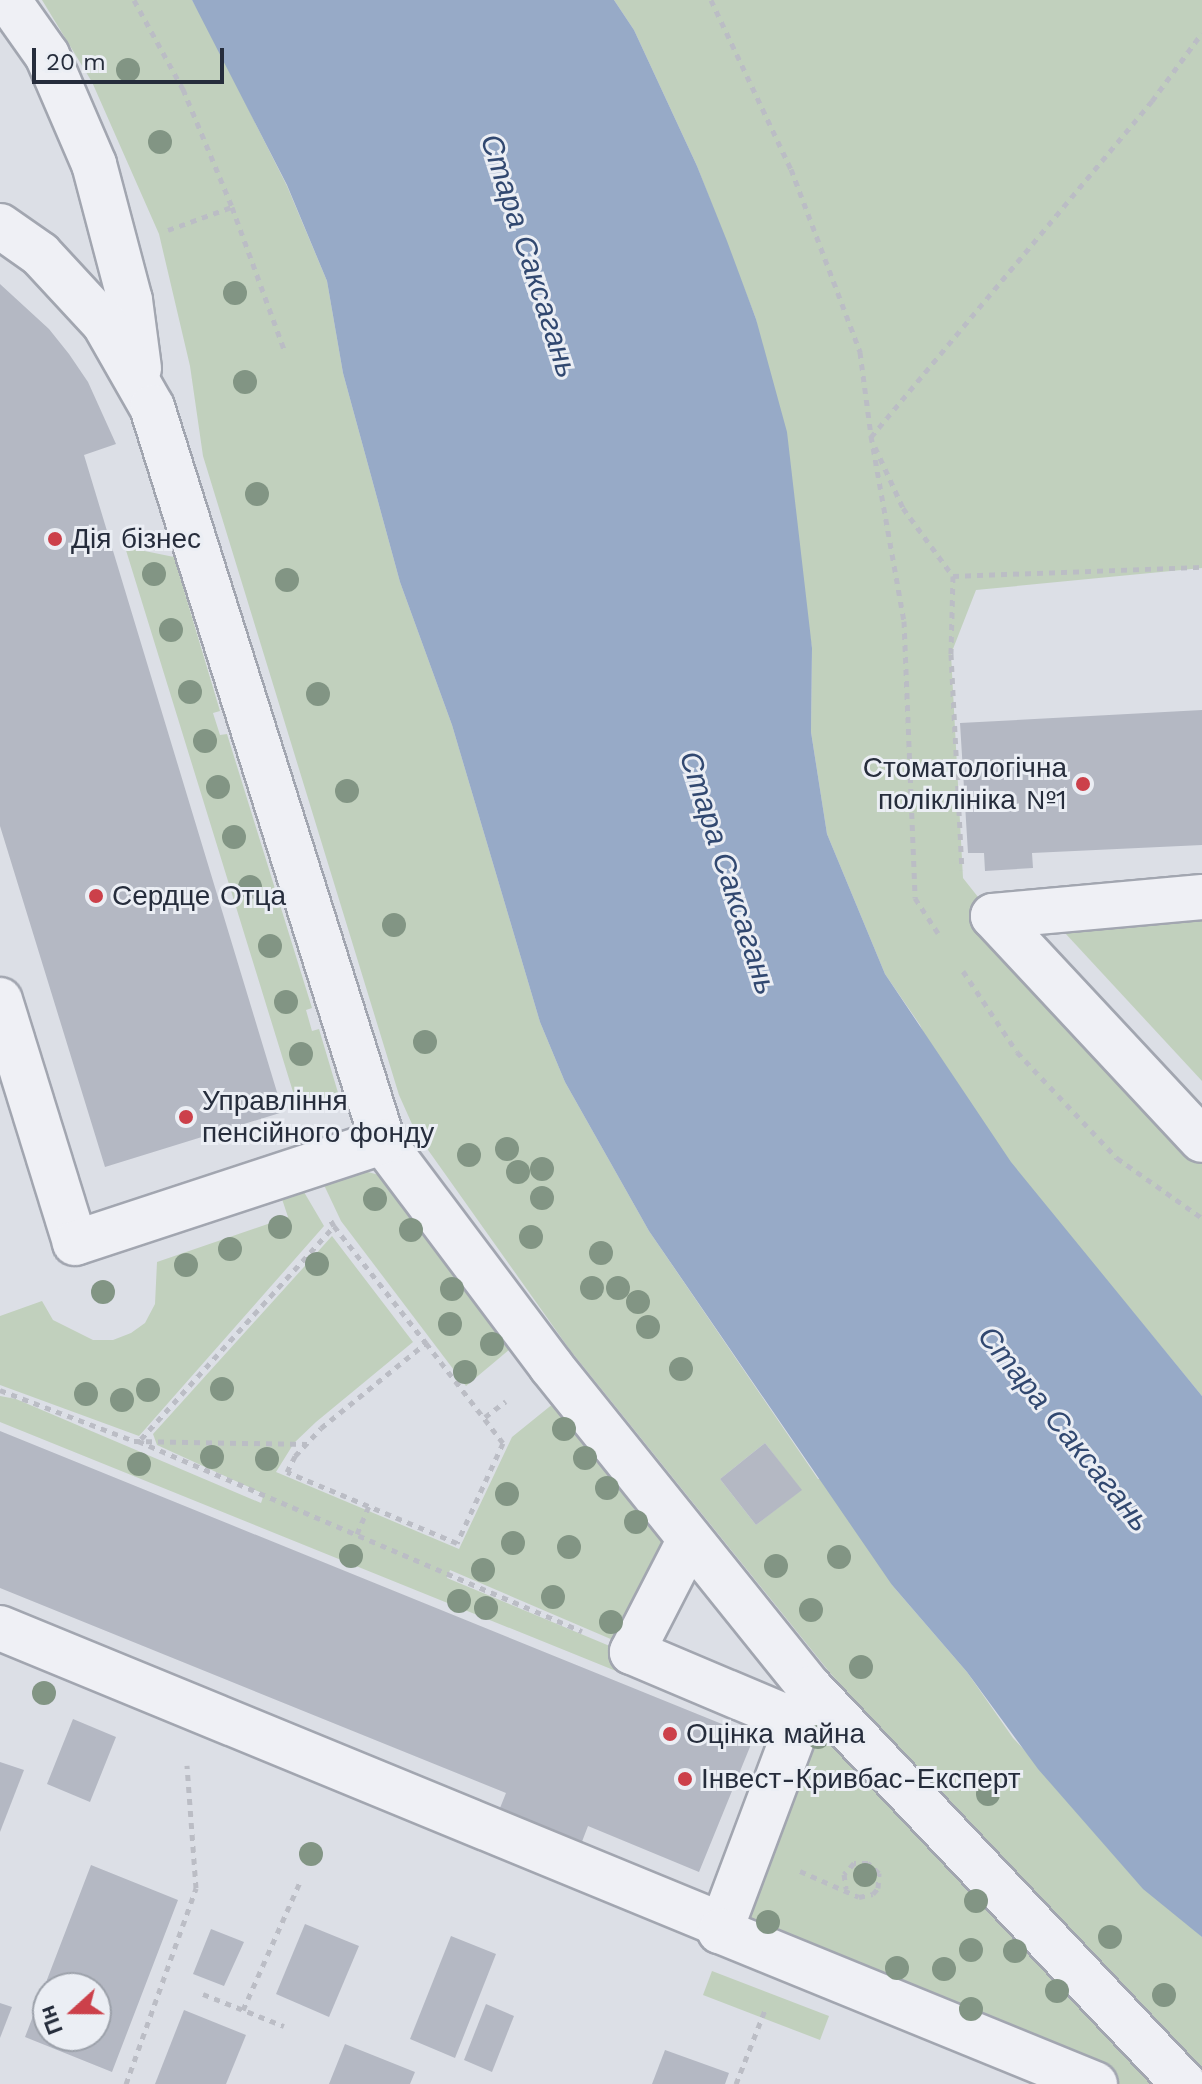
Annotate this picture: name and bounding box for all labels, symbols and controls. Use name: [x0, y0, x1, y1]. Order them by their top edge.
scale bar: [36, 32, 228, 82]
text: 20 m: [46, 48, 106, 76]
water label: Стара Саксагань: [473, 130, 585, 382]
place label: Дія бізнес: [71, 522, 201, 556]
marker: Дія бізнес: [46, 530, 64, 548]
water label: Стара Саксагань: [672, 747, 784, 999]
place label: Стоматологічна поліклініка №1: [863, 751, 1067, 817]
marker: Стоматологічна поліклініка №1: [1074, 775, 1092, 793]
place label: Сердце Отца: [112, 879, 286, 913]
marker: Сердце Отца: [87, 887, 105, 905]
place label: Управління пенсійного фонду: [202, 1084, 434, 1150]
marker: Управління пенсійного фонду: [177, 1108, 195, 1126]
water label: Стара Саксагань: [970, 1319, 1158, 1539]
place label: Оцінка майна: [686, 1717, 865, 1751]
marker: Оцінка майна: [661, 1725, 679, 1743]
place label: Інвест-Кривбас-Експерт: [701, 1762, 1021, 1796]
marker: Інвест-Кривбас-Експерт: [676, 1770, 694, 1788]
north arrow: [32, 1972, 112, 2052]
text: Пн: [34, 2002, 68, 2038]

